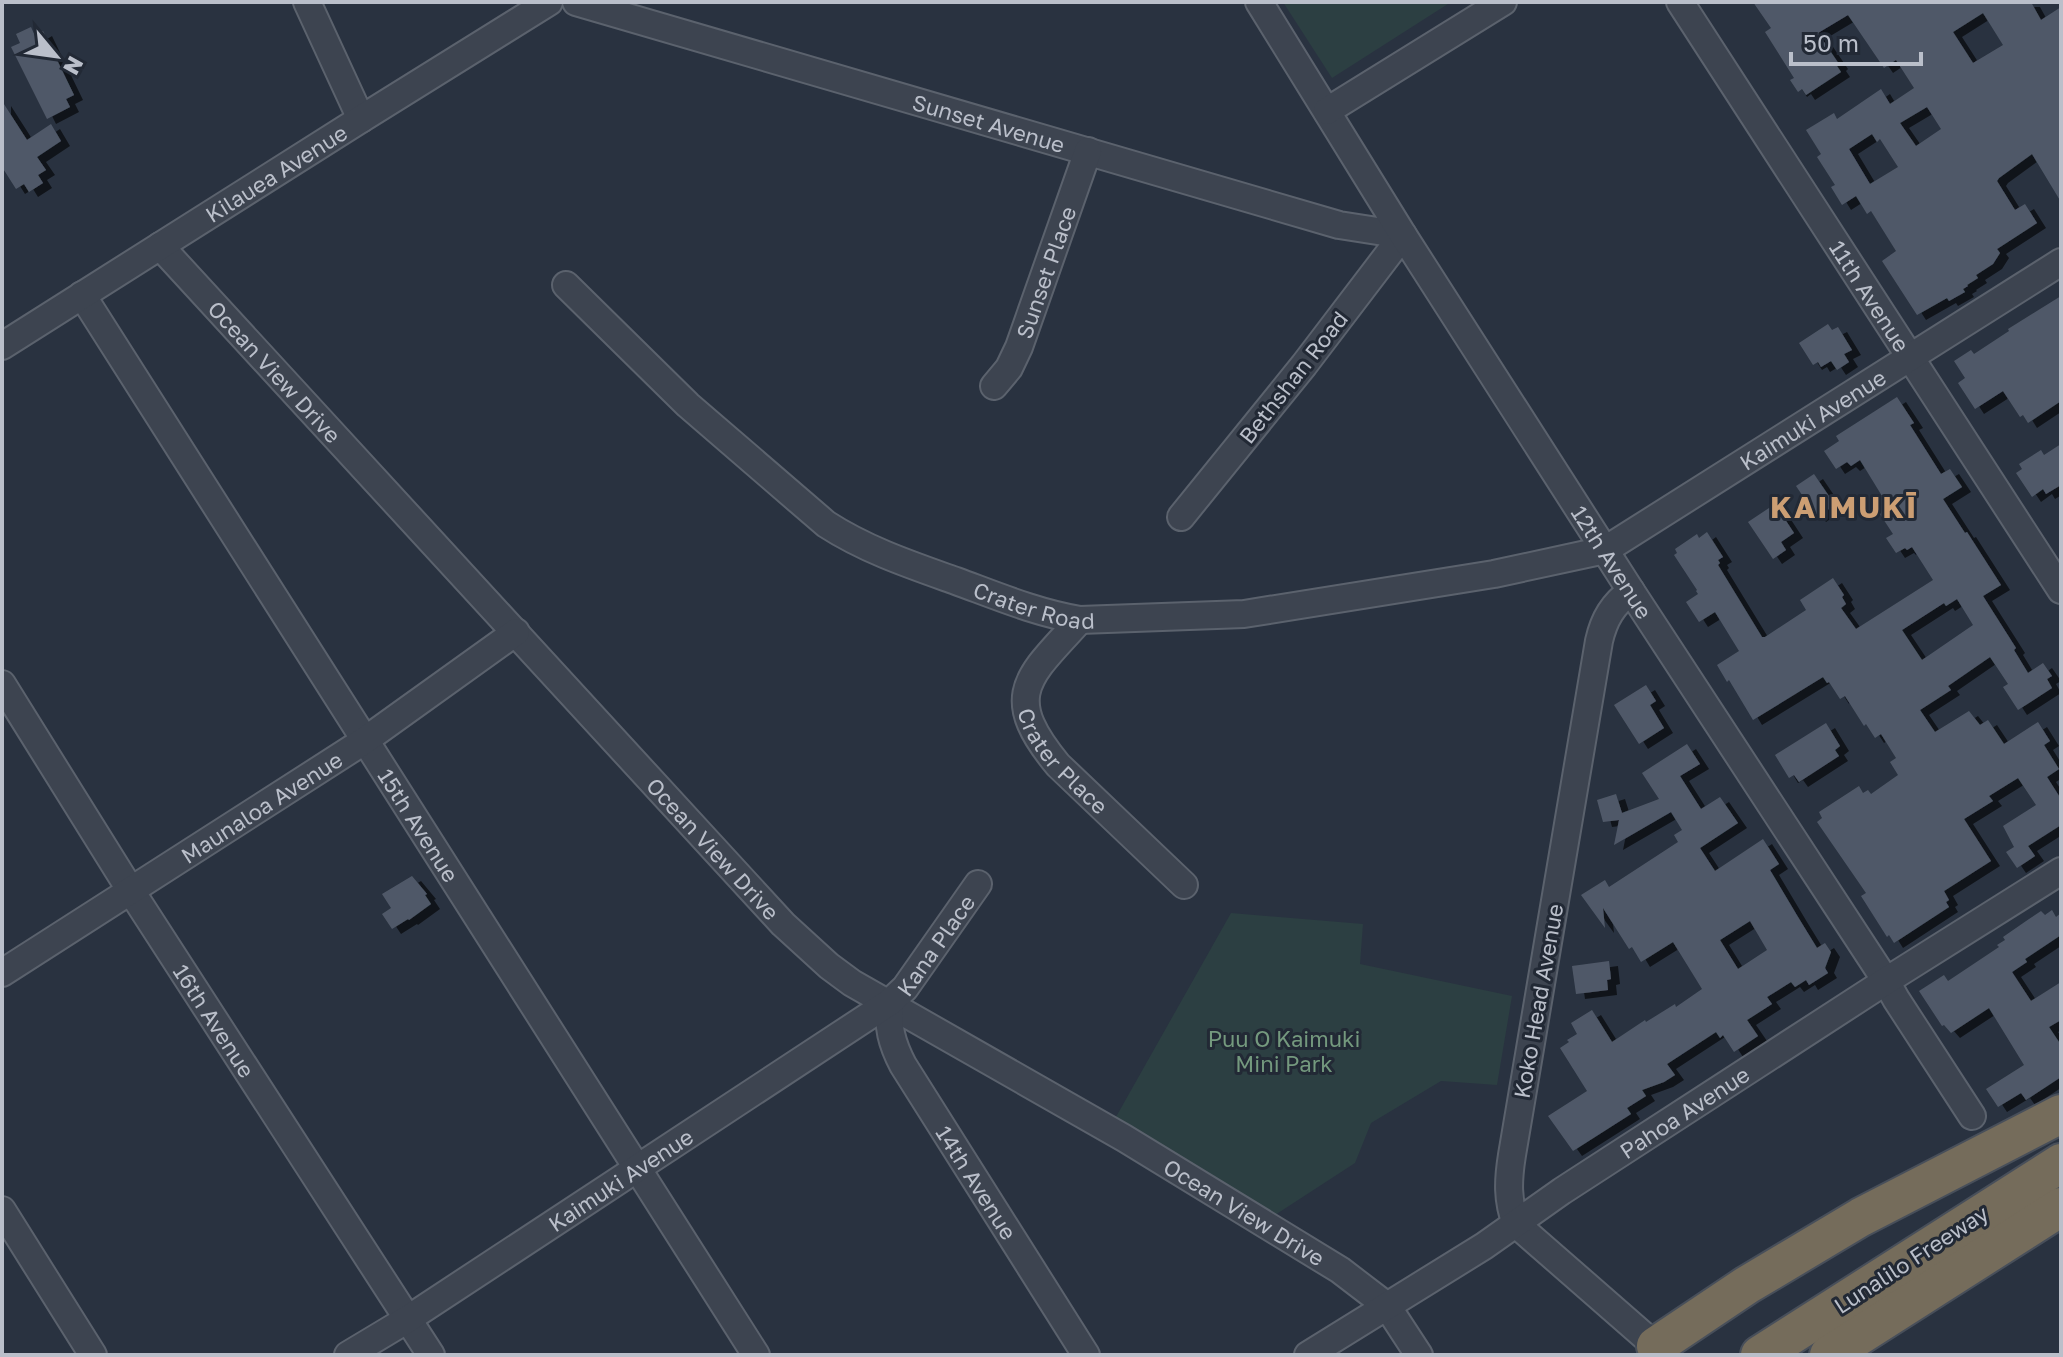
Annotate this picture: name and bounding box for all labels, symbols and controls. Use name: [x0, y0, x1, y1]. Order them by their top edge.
north arrow: [16, 16, 96, 96]
scale bar: [1791, 16, 1921, 66]
text: 50 m: [1803, 28, 1859, 57]
text: N: [58, 52, 90, 80]
street label: Sunset Avenue: [909, 88, 1068, 158]
street label: Kilauea Avenue: [200, 118, 352, 228]
street label: Sunset Place: [1010, 202, 1081, 342]
street label: 11th Avenue: [1824, 235, 1916, 356]
street label: Ocean View Drive: [203, 294, 347, 448]
street label: Bethshan Road: [1233, 305, 1353, 449]
street label: Kaimuki Avenue: [1734, 363, 1890, 475]
district label: KAIMUKĪ: [1770, 489, 1918, 525]
street label: 12th Avenue: [1566, 500, 1659, 623]
street label: Crater Road: [970, 575, 1095, 634]
street label: Crater Place: [1013, 705, 1114, 819]
street label: Maunaloa Avenue: [176, 745, 347, 868]
street label: 15th Avenue: [373, 763, 465, 887]
street label: Ocean View Drive: [641, 772, 786, 925]
street label: Kana Place: [890, 889, 980, 1001]
street label: Koko Head Avenue: [1508, 902, 1568, 1100]
street label: 16th Avenue: [168, 959, 261, 1082]
park label: Puu O Kaimuki Mini Park: [1208, 1025, 1360, 1077]
street label: Pahoa Avenue: [1614, 1060, 1754, 1164]
street label: 14th Avenue: [931, 1120, 1023, 1244]
street label: Kaimuki Avenue: [543, 1122, 698, 1237]
street label: Ocean View Drive: [1159, 1152, 1330, 1271]
street label: Lunalilo Freeway: [1829, 1199, 1993, 1319]

